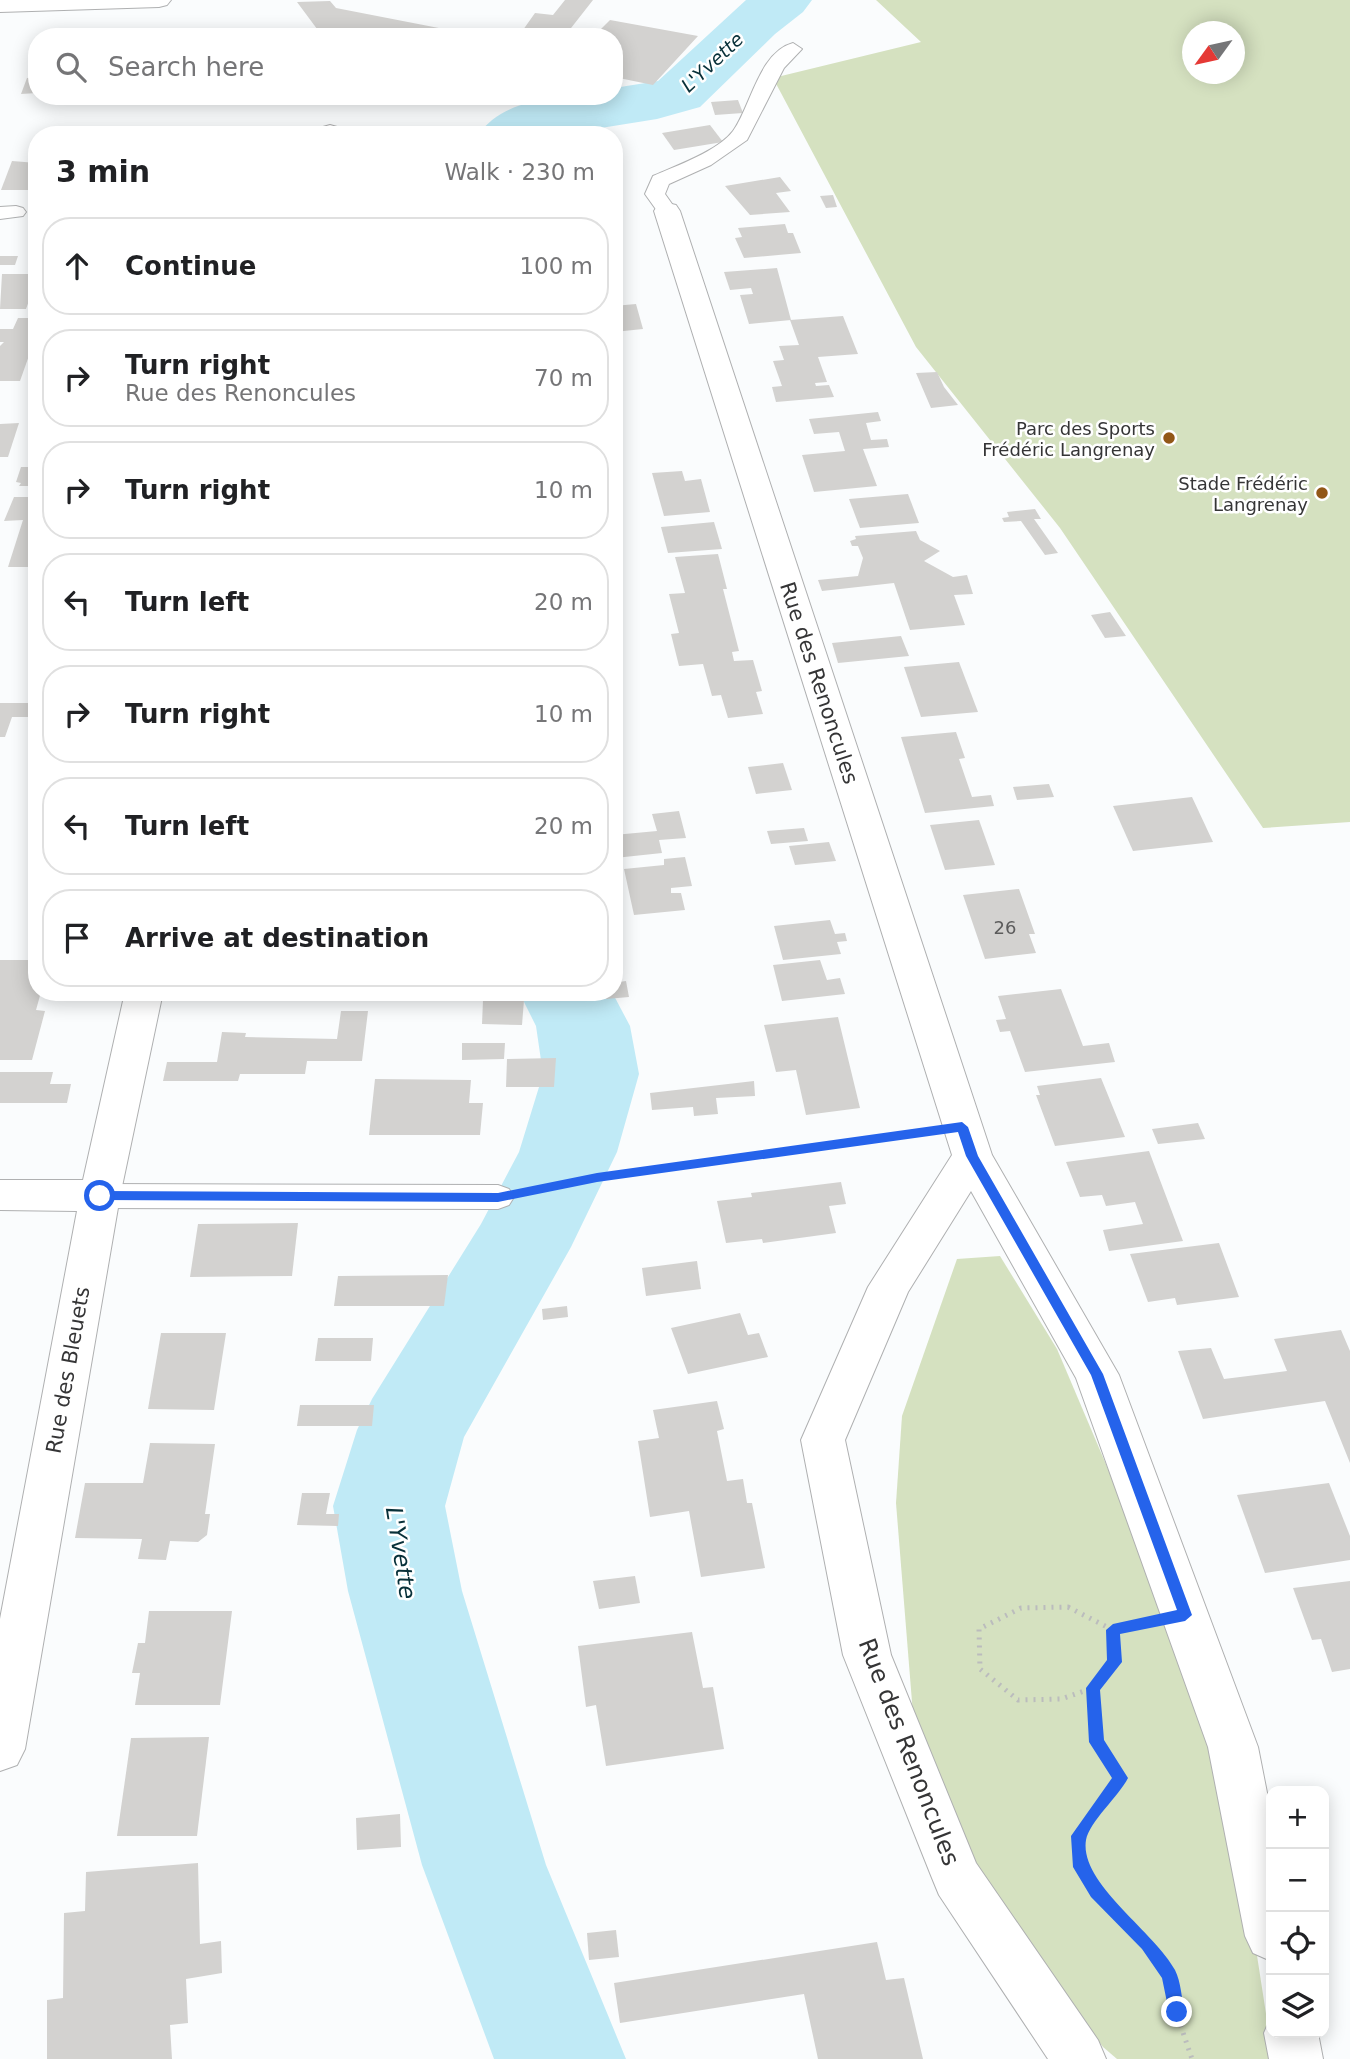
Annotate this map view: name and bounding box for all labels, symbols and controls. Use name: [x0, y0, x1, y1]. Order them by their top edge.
north arrow: [1182, 21, 1245, 84]
search box: [28, 28, 623, 105]
water label: L'Yvette: [676, 28, 748, 96]
icon: search: [52, 48, 90, 86]
text: Search here: [108, 52, 264, 82]
text: 3 min: [56, 154, 150, 189]
text: Walk · 230 m: [444, 159, 595, 185]
icon: ahead: [58, 247, 96, 285]
text: Continue: [125, 251, 256, 281]
text: 100 m: [519, 253, 593, 279]
text: Turn right: [125, 350, 270, 380]
icon: right: [58, 359, 96, 397]
text: 70 m: [534, 365, 593, 391]
text: Rue des Renoncules: [125, 380, 356, 406]
place label: Parc des Sports Frédéric Langrenay: [982, 418, 1155, 460]
marker: Parc des Sports Frédéric Langrenay: [1161, 430, 1177, 446]
icon: right: [58, 471, 96, 509]
place label: Stade Frédéric Langrenay: [1178, 473, 1308, 515]
text: Turn right: [125, 475, 270, 505]
text: 10 m: [534, 477, 593, 503]
marker: Stade Frédéric Langrenay: [1314, 485, 1330, 501]
street label: Rue des Renoncules: [775, 579, 863, 787]
icon: left: [58, 583, 96, 621]
text: Turn left: [125, 587, 249, 617]
text: 20 m: [534, 589, 593, 615]
icon: right: [58, 695, 96, 733]
text: Turn right: [125, 699, 270, 729]
text: 10 m: [534, 701, 593, 727]
icon: left: [58, 807, 96, 845]
text: Turn left: [125, 811, 249, 841]
text: 20 m: [534, 813, 593, 839]
house number: 26: [994, 917, 1016, 938]
icon: arrive: [58, 919, 96, 957]
text: Arrive at destination: [125, 923, 429, 953]
route start: [84, 1180, 115, 1211]
street label: Rue des Bleuets: [42, 1285, 94, 1455]
water label: L'Yvette: [381, 1505, 421, 1601]
street label: Rue des Renoncules: [853, 1634, 965, 1870]
map controls: [1266, 1786, 1329, 2038]
button: +: [1266, 1786, 1329, 1849]
button: −: [1266, 1849, 1329, 1912]
button: locate: [1266, 1912, 1329, 1975]
button: layers: [1266, 1975, 1329, 2038]
route end: [1161, 1996, 1192, 2027]

